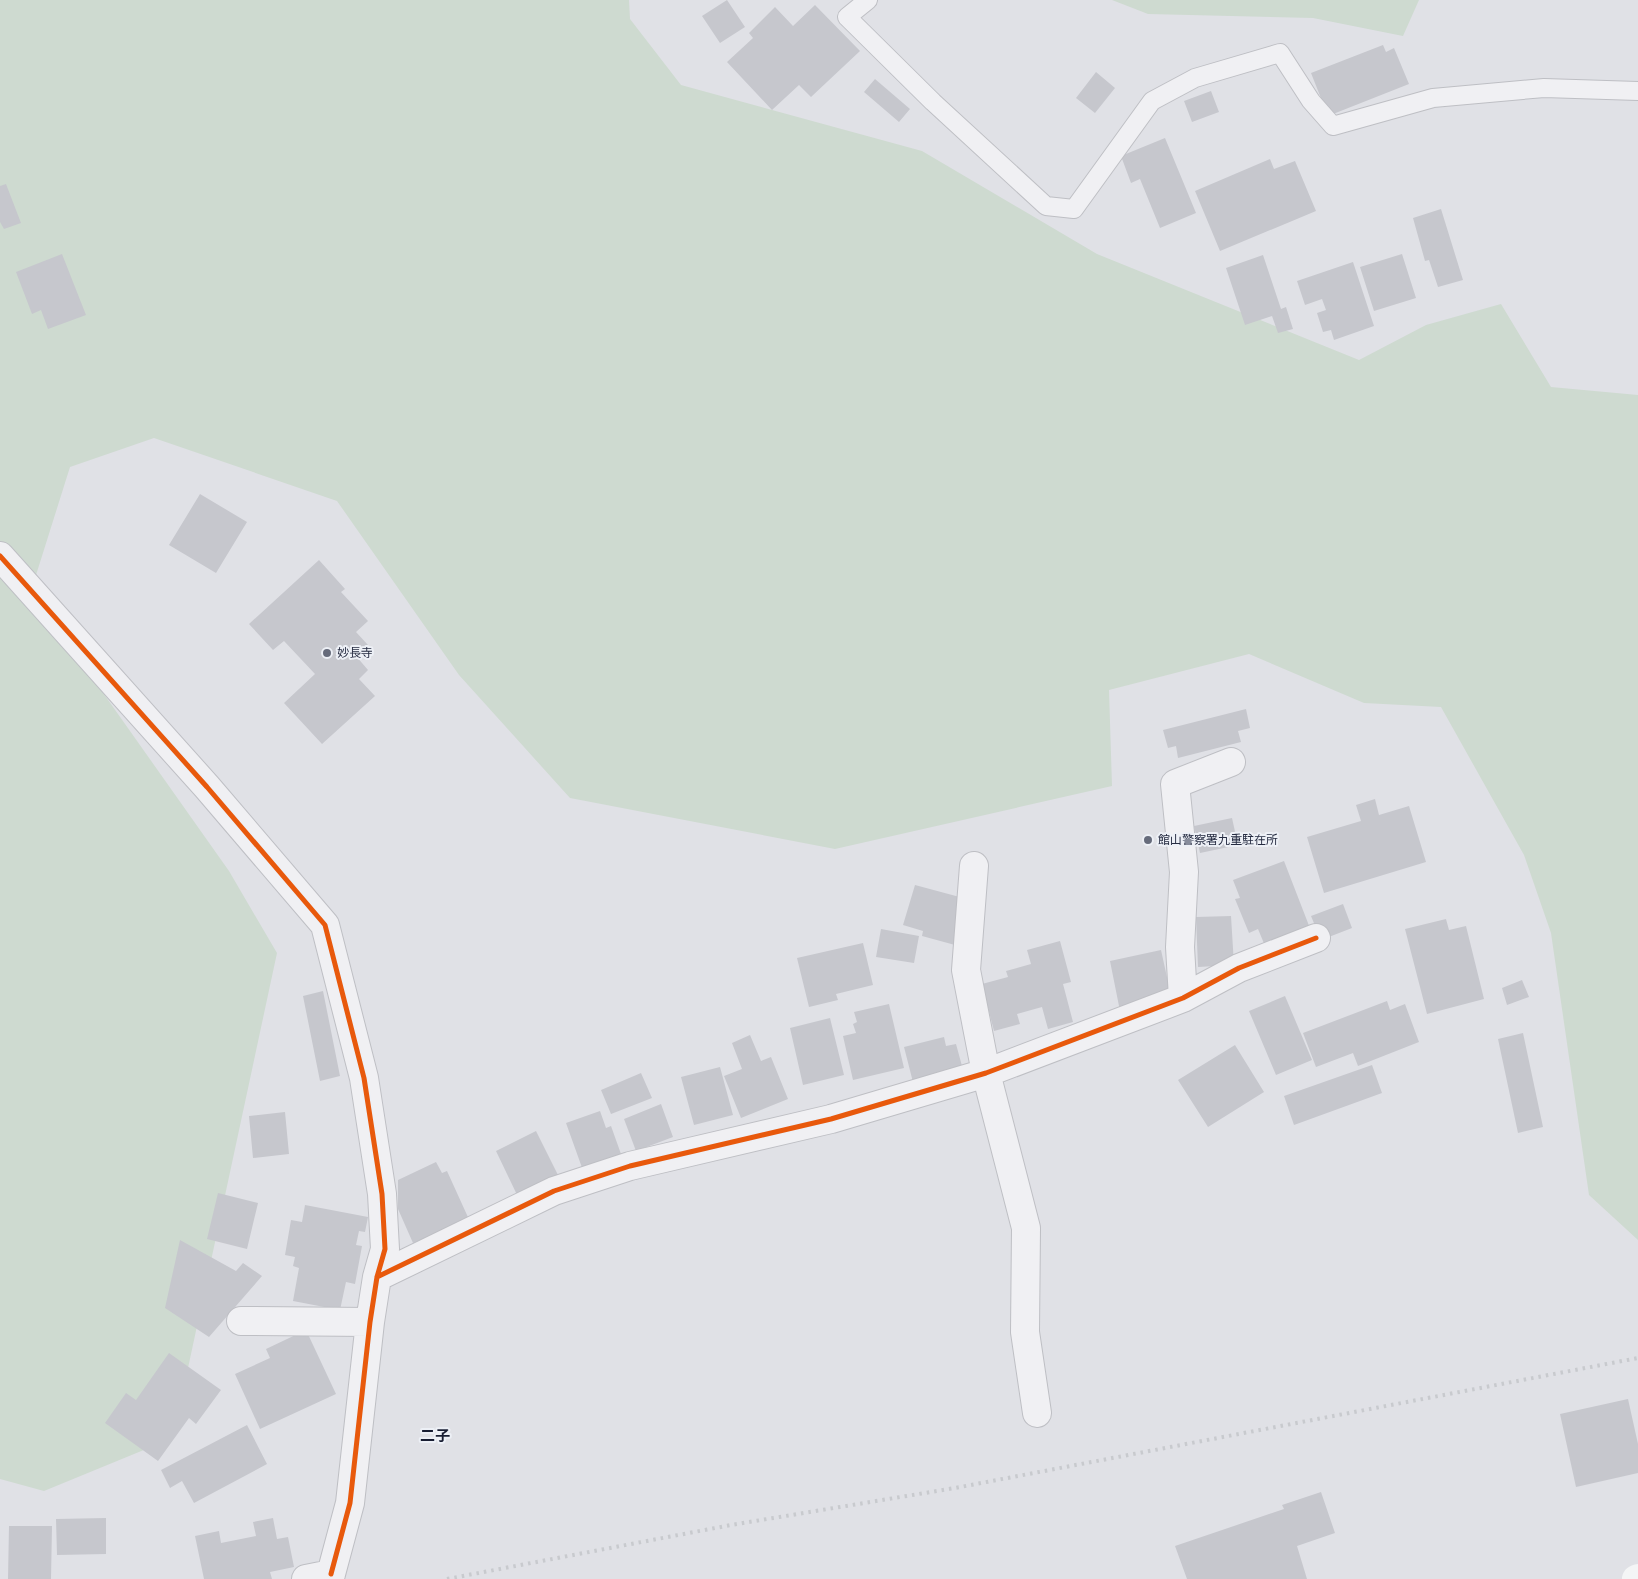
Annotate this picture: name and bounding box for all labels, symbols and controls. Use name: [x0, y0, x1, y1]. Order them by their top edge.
place label: 妙長寺: [337, 646, 373, 660]
marker: 妙長寺: [321, 647, 333, 659]
place label: 館山警察署九重駐在所: [1158, 833, 1278, 847]
marker: 館山警察署九重駐在所: [1142, 834, 1154, 846]
district label: 二子: [420, 1427, 450, 1444]

